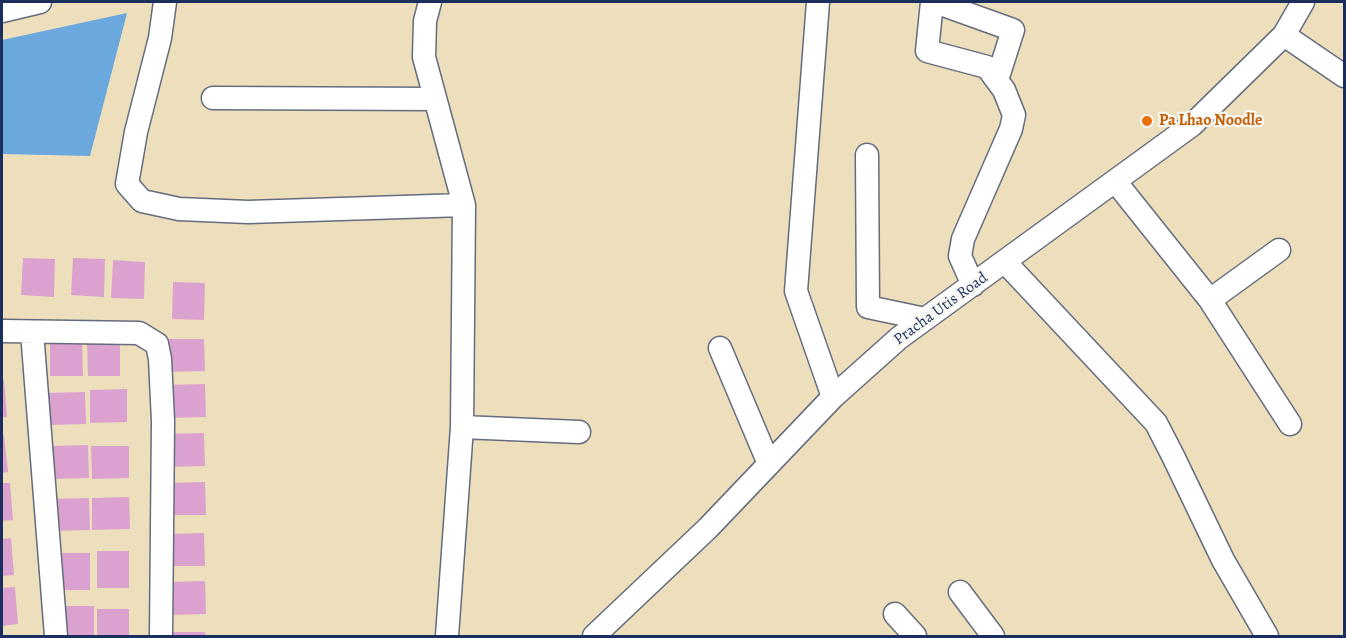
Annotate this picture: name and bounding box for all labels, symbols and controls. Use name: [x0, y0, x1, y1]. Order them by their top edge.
place label: Pa Lhao Noodle: [1159, 111, 1262, 131]
marker: Pa Lhao Noodle: [1140, 114, 1154, 128]
street label: Pracha Utis Road: [890, 268, 992, 350]

